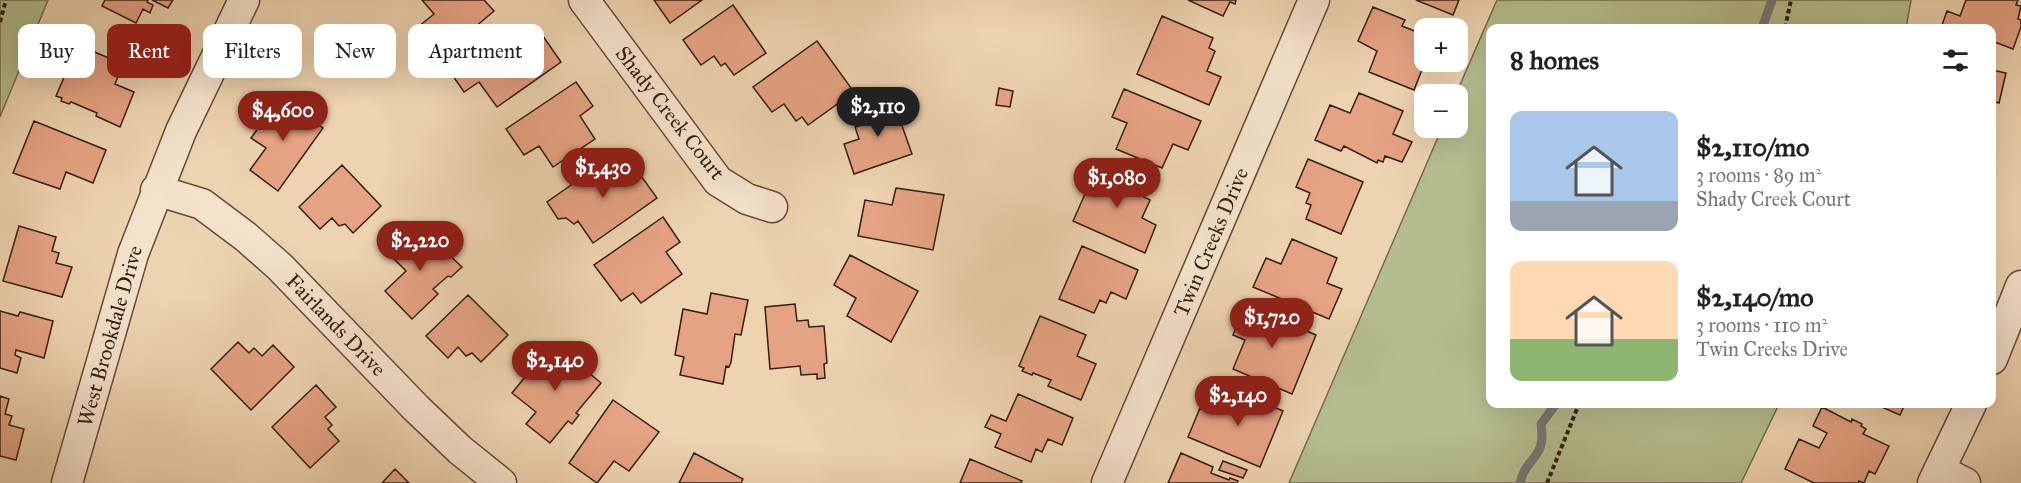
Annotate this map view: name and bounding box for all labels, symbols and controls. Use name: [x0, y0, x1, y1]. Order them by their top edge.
map controls: [1414, 18, 1468, 138]
button: +: [1414, 18, 1468, 72]
chip: Buy: [18, 24, 95, 78]
chip: Rent: [107, 24, 191, 78]
chip: Filters: [203, 24, 302, 78]
chip: New: [314, 24, 396, 78]
chip: Apartment: [408, 24, 544, 78]
street label: Shady Creek Court: [610, 41, 731, 186]
text: 8 homes: [1510, 44, 1599, 76]
icon: filters: [1939, 44, 1972, 77]
button: −: [1414, 84, 1468, 138]
pin: $2,110: [829, 87, 927, 138]
pin: $4,600: [234, 91, 332, 142]
text: $2,110: [851, 94, 905, 118]
text: $4,600: [252, 98, 314, 122]
text: $2,110/mo: [1696, 131, 1809, 163]
icon: home: [1558, 135, 1630, 207]
pin: $1,430: [554, 148, 652, 199]
text: $1,430: [575, 155, 631, 179]
pin: $1,080: [1068, 158, 1166, 209]
street label: Twin Creeks Drive: [1168, 163, 1254, 320]
text: 3 rooms · 89 m²: [1696, 163, 1821, 187]
text: $1,080: [1088, 165, 1146, 189]
text: Shady Creek Court: [1696, 187, 1851, 211]
pin: $2,220: [371, 221, 469, 272]
text: $2,220: [391, 228, 449, 252]
street label: West Brookdale Drive: [72, 242, 148, 429]
street label: Fairlands Drive: [281, 268, 392, 382]
text: $2,140/mo: [1696, 281, 1814, 313]
icon: home: [1558, 285, 1630, 357]
pin: $1,720: [1223, 298, 1321, 349]
text: $1,720: [1244, 305, 1300, 329]
text: 3 rooms · 110 m²: [1696, 313, 1827, 337]
text: Twin Creeks Drive: [1696, 337, 1848, 361]
pin: $2,140: [506, 341, 604, 392]
text: $2,140: [526, 348, 584, 372]
pin: $2,140: [1189, 376, 1287, 427]
text: $2,140: [1209, 383, 1267, 407]

